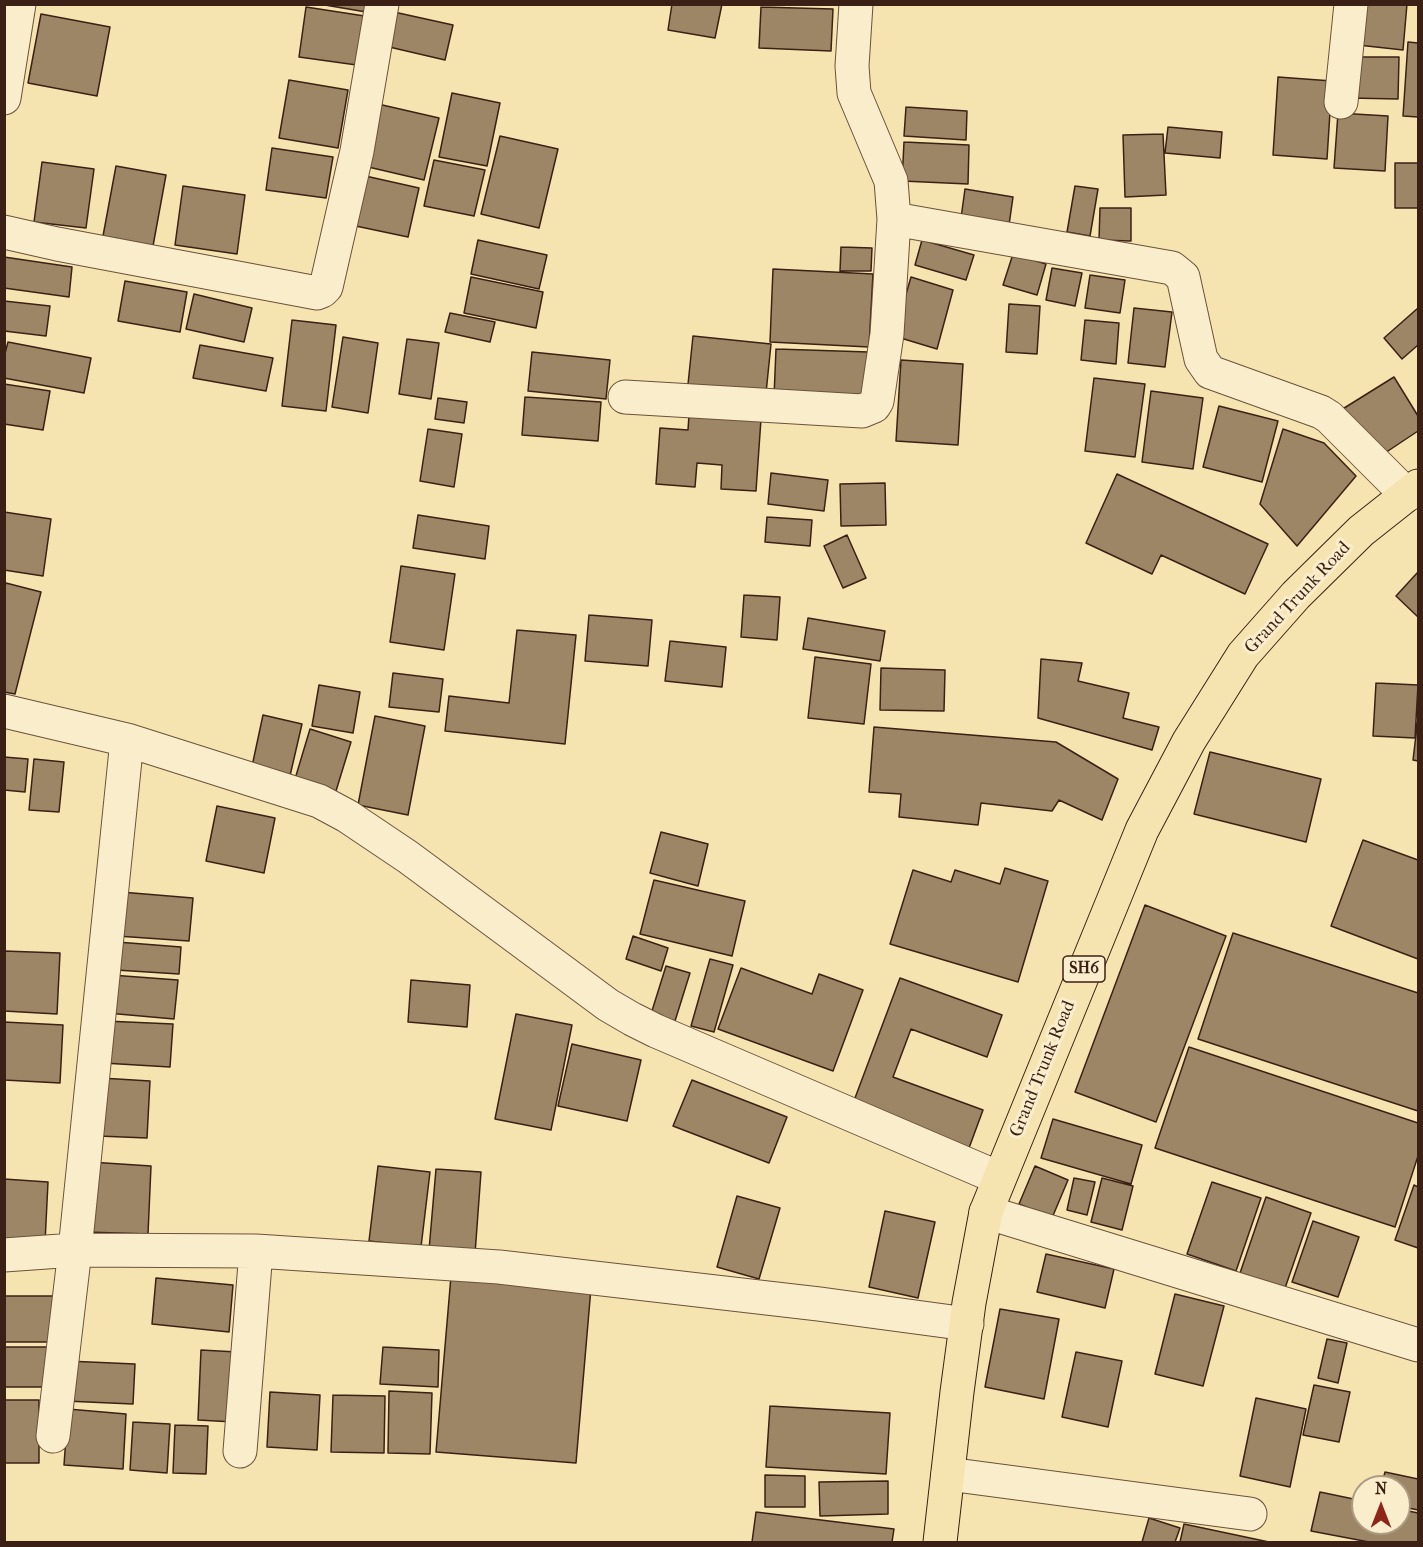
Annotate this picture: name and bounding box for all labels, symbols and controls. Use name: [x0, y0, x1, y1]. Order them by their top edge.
street label: Grand Trunk Road: [1241, 538, 1355, 658]
road number: SH6: [1063, 956, 1105, 982]
street label: Grand Trunk Road: [1006, 998, 1080, 1140]
north arrow: [1351, 1475, 1411, 1535]
text: N: [1375, 1479, 1387, 1498]

